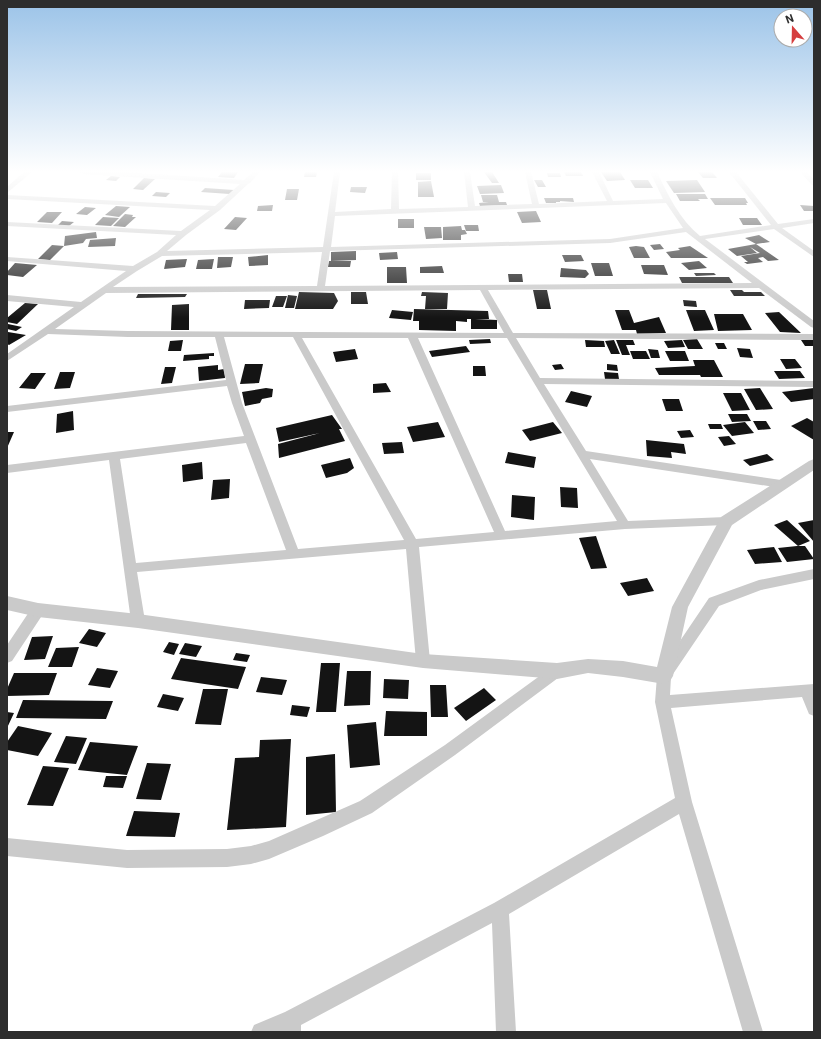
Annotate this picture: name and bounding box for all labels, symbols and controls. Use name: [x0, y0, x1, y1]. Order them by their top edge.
north arrow: [773, 8, 813, 48]
text: N: [784, 12, 796, 27]

